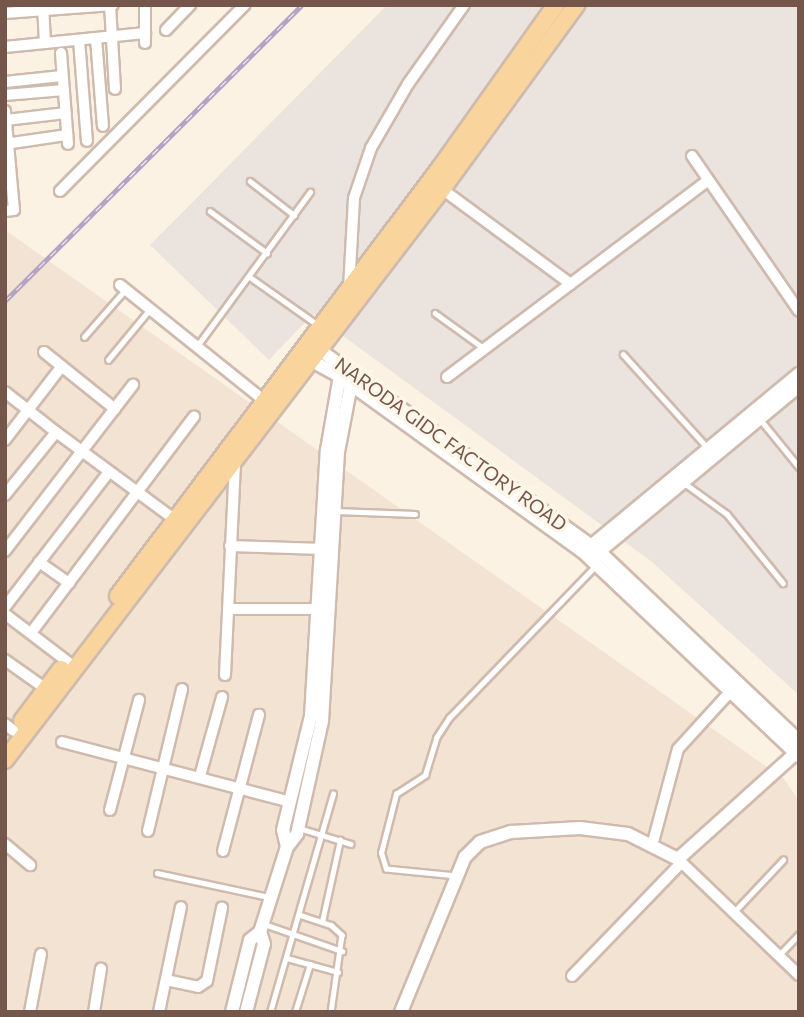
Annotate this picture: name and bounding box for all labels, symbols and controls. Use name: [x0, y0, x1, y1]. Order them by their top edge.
street label: NARODA GIDC FACTORY ROAD: [331, 352, 571, 536]

